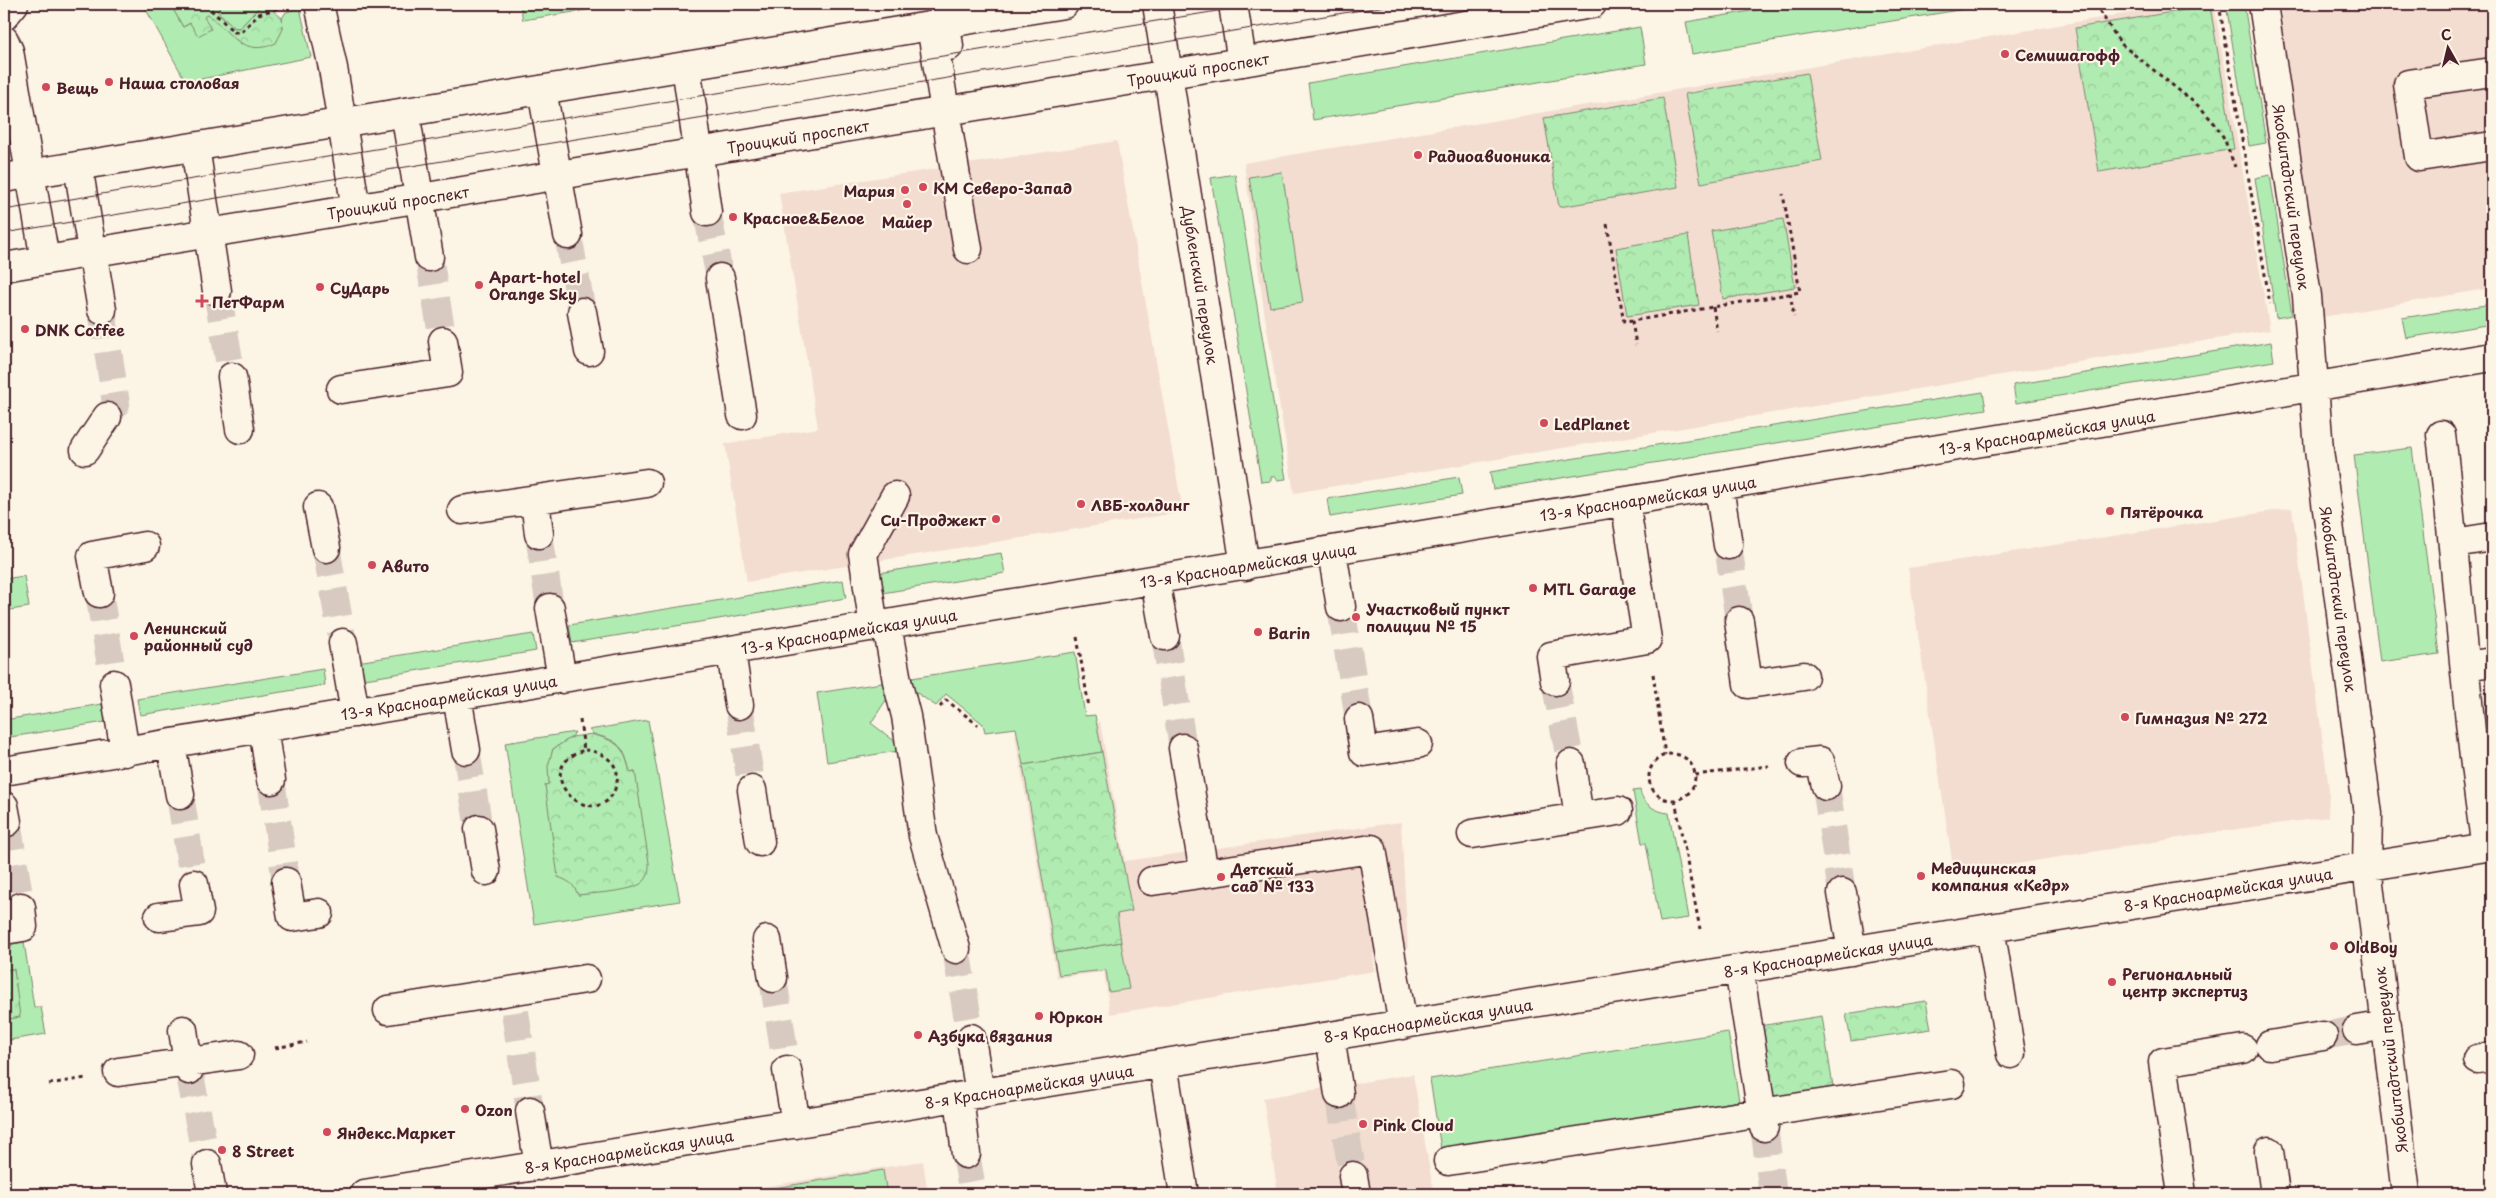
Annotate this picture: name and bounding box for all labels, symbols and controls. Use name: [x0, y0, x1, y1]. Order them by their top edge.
north arrow: [2424, 22, 2474, 72]
text: С: [2439, 24, 2453, 46]
place label: Семишагофф: [2015, 43, 2120, 66]
street label: Троицкий проспект: [1125, 46, 1272, 92]
marker: Семишагофф: [1999, 48, 2011, 60]
place label: Наша столовая: [119, 71, 240, 94]
place label: Вещь: [56, 76, 99, 99]
marker: Наша столовая: [103, 76, 115, 88]
marker: Вещь: [40, 81, 52, 93]
street label: Якобштадтский переулок: [2268, 103, 2316, 291]
street label: Троицкий проспект: [725, 113, 872, 159]
place label: Радиоавионика: [1428, 144, 1551, 167]
marker: Радиоавионика: [1412, 149, 1424, 161]
place label: КМ Северо-Запад: [933, 176, 1072, 199]
street label: Троицкий проспект: [325, 179, 472, 225]
place label: Мария: [843, 179, 895, 202]
marker: КМ Северо-Запад: [917, 181, 929, 193]
marker: Мария: [899, 184, 911, 196]
marker: Майер: [901, 198, 913, 210]
street label: Дубленский переулок: [1177, 203, 1225, 366]
place label: Красное&Белое: [743, 206, 865, 229]
place label: Майер: [882, 210, 932, 233]
marker: Красное&Белое: [727, 211, 739, 223]
place label: Apart-hotel Orange Sky: [489, 265, 580, 305]
place label: СуДарь: [330, 276, 390, 299]
marker: Apart-hotel Orange Sky: [473, 279, 485, 291]
marker: СуДарь: [314, 281, 326, 293]
place label: ПетФарм: [212, 290, 285, 313]
marker: ПетФарм: [196, 295, 208, 307]
place label: DNK Coffee: [35, 318, 125, 341]
marker: DNK Coffee: [19, 323, 31, 335]
street label: 13-я Красноармейская улица: [1937, 403, 2157, 460]
place label: LedPlanet: [1554, 412, 1630, 435]
marker: LedPlanet: [1538, 417, 1550, 429]
street label: 13-я Красноармейская улица: [1538, 469, 1758, 526]
place label: ЛВБ-холдинг: [1091, 493, 1191, 516]
marker: ЛВБ-холдинг: [1075, 498, 1087, 510]
place label: Пятёрочка: [2120, 500, 2204, 523]
marker: Пятёрочка: [2104, 505, 2116, 517]
street label: Якобштадтский переулок: [2315, 505, 2363, 693]
place label: Си-Проджект: [880, 508, 987, 531]
marker: Си-Проджект: [990, 513, 1002, 525]
street label: 13-я Красноармейская улица: [1138, 536, 1358, 593]
place label: Авито: [382, 554, 429, 577]
marker: Авито: [366, 559, 378, 571]
place label: MTL Garage: [1543, 577, 1636, 600]
marker: MTL Garage: [1527, 582, 1539, 594]
place label: Участковый пункт полиции № 15: [1366, 597, 1511, 637]
street label: 13-я Красноармейская улица: [739, 602, 959, 659]
marker: Участковый пункт полиции № 15: [1350, 611, 1362, 623]
place label: Ленинский районный суд: [144, 616, 253, 656]
place label: Barin: [1268, 621, 1310, 644]
marker: Barin: [1252, 626, 1264, 638]
marker: Ленинский районный суд: [128, 630, 140, 642]
street label: 13-я Красноармейская улица: [339, 668, 559, 725]
place label: Гимназия № 272: [2135, 706, 2268, 729]
marker: Гимназия № 272: [2119, 711, 2131, 723]
place label: Медицинская компания «Кедр»: [1931, 856, 2069, 896]
place label: Детский сад № 133: [1230, 857, 1314, 897]
street label: 8-я Красноармейская улица: [2122, 861, 2335, 917]
marker: Медицинская компания «Кедр»: [1915, 870, 1927, 882]
marker: Детский сад № 133: [1215, 871, 1227, 883]
street label: 8-я Красноармейская улица: [1722, 927, 1935, 983]
place label: OldBoy: [2344, 935, 2397, 958]
marker: OldBoy: [2328, 940, 2340, 952]
place label: Региональный центр экспертиз: [2122, 962, 2248, 1002]
street label: Якобштадтский переулок: [2367, 966, 2413, 1154]
marker: Региональный центр экспертиз: [2106, 976, 2118, 988]
street label: 8-я Красноармейская улица: [1322, 992, 1535, 1048]
place label: Юркон: [1049, 1005, 1103, 1028]
marker: Юркон: [1033, 1010, 1045, 1022]
place label: Азбука вязания: [928, 1024, 1053, 1047]
marker: Азбука вязания: [912, 1029, 924, 1041]
street label: 8-я Красноармейская улица: [923, 1058, 1136, 1114]
place label: Ozon: [475, 1098, 513, 1121]
marker: Ozon: [459, 1103, 471, 1115]
place label: Pink Cloud: [1373, 1113, 1454, 1136]
marker: Pink Cloud: [1357, 1118, 1369, 1130]
place label: Яндекс.Маркет: [337, 1121, 456, 1144]
street label: 8-я Красноармейская улица: [523, 1123, 736, 1179]
marker: Яндекс.Маркет: [321, 1126, 333, 1138]
place label: 8 Street: [232, 1139, 294, 1162]
marker: 8 Street: [216, 1144, 228, 1156]

